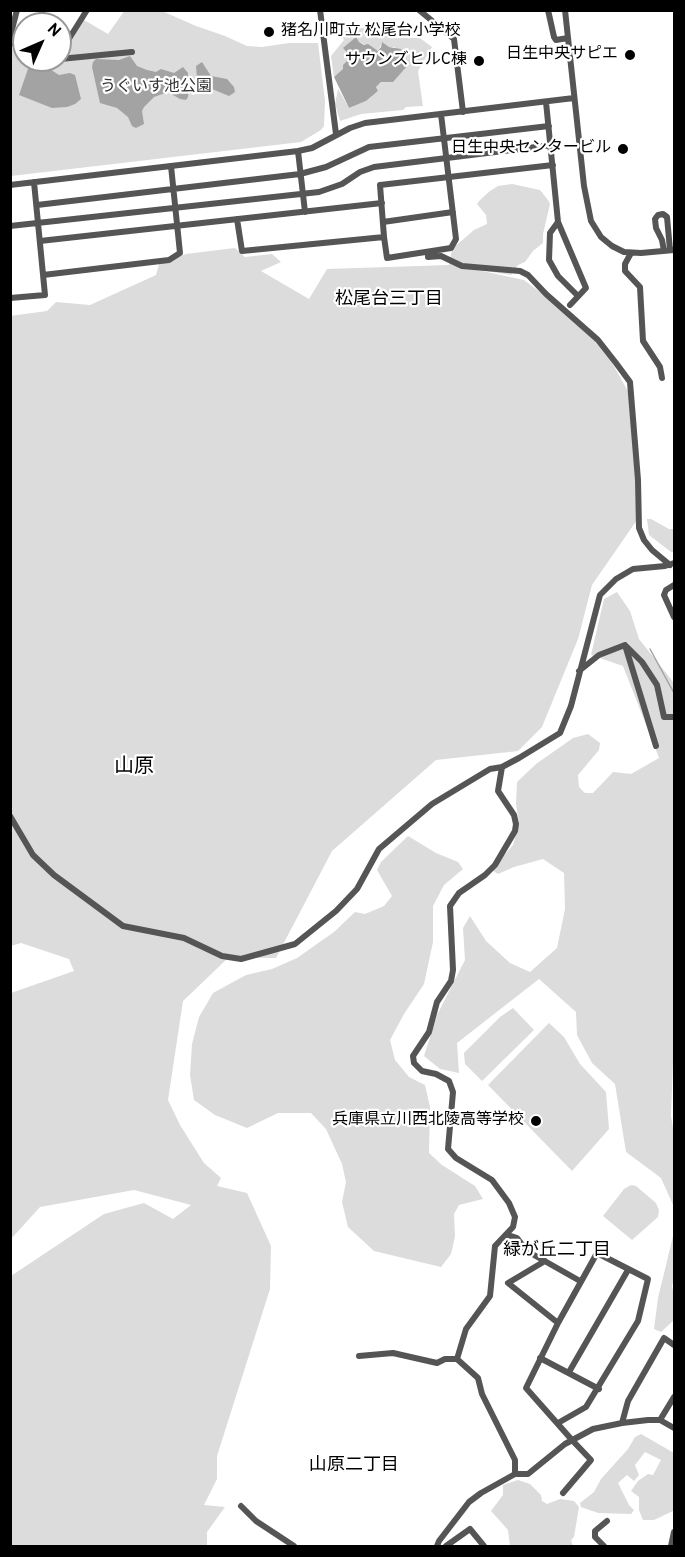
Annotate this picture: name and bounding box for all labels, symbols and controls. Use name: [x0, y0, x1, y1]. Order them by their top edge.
north arrow: [12, 12, 72, 72]
text: N: [42, 20, 64, 42]
place label: 猪名川町立 松尾台小学校: [281, 22, 461, 42]
marker: 猪名川町立 松尾台小学校: [262, 25, 276, 39]
place label: 日生中央サピエ: [506, 45, 618, 65]
marker: 日生中央サピエ: [623, 48, 637, 62]
place label: サウンズヒルC棟: [345, 51, 467, 71]
marker: サウンズヒルC棟: [472, 54, 486, 68]
park label: うぐいす池公園: [100, 78, 212, 98]
place label: 日生中央センタービル: [451, 139, 611, 159]
marker: 日生中央センタービル: [616, 142, 630, 156]
district label: 松尾台三丁目: [335, 289, 443, 311]
district label: 山原: [114, 756, 154, 780]
place label: 兵庫県立川西北陵高等学校: [332, 1111, 524, 1131]
marker: 兵庫県立川西北陵高等学校: [529, 1114, 543, 1128]
district label: 緑が丘二丁目: [503, 1240, 611, 1262]
district label: 山原二丁目: [309, 1455, 399, 1477]

